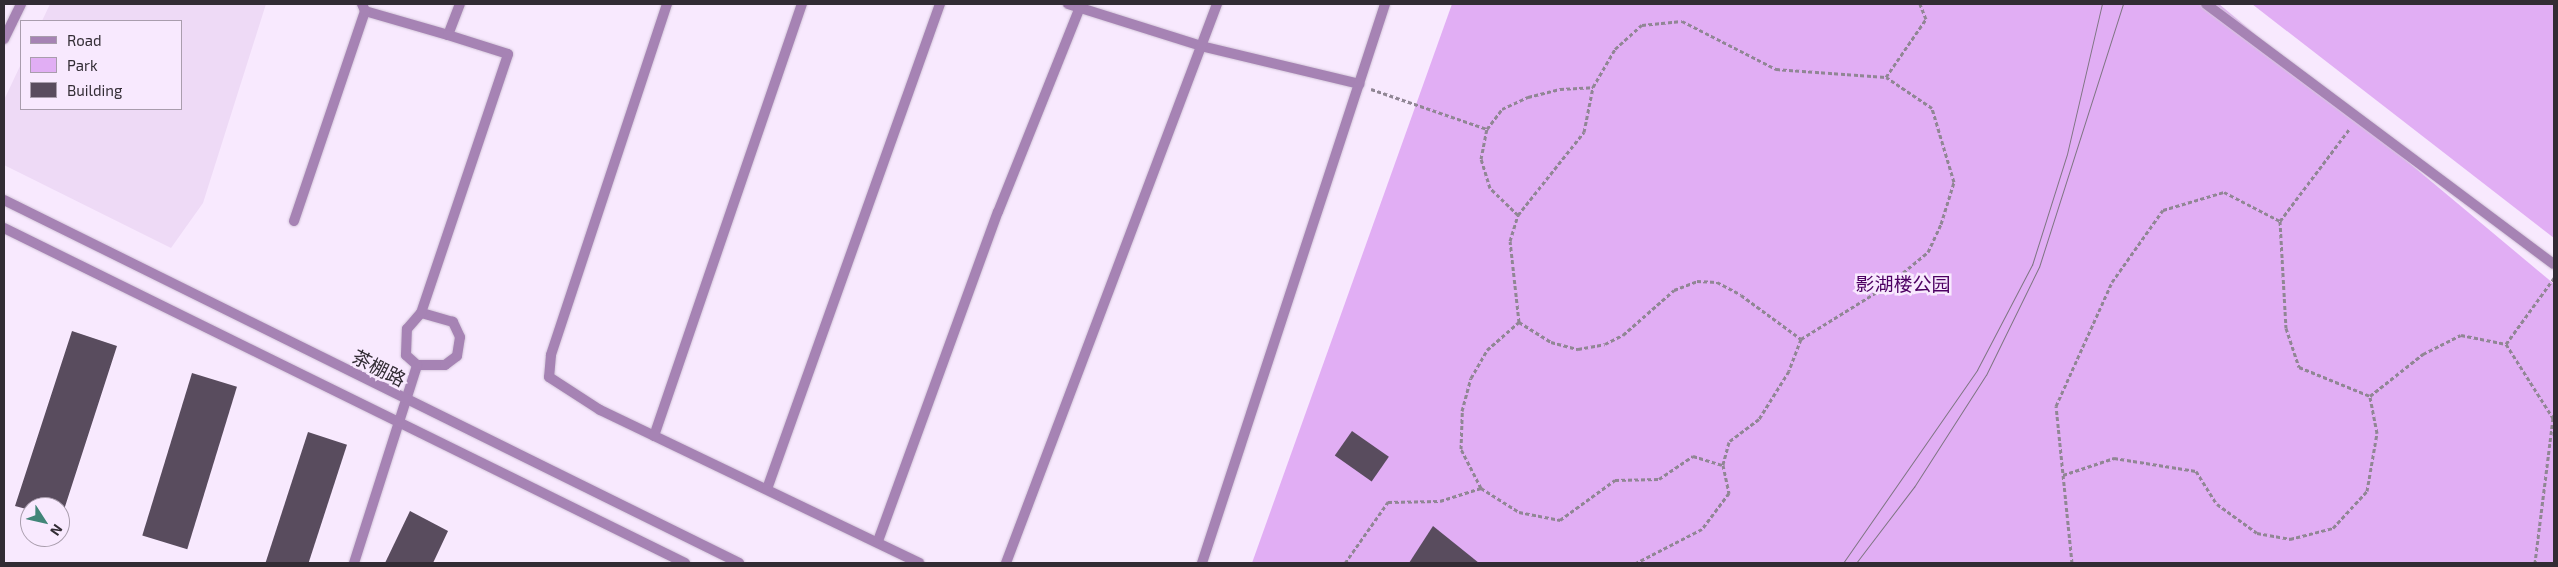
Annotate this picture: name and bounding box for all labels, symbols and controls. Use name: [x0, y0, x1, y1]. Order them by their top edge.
legend: [20, 20, 182, 110]
text: Road: [67, 31, 102, 49]
text: Park: [67, 56, 98, 74]
text: Building: [67, 81, 122, 99]
park label: 影湖楼公园: [1856, 273, 1950, 295]
street label: 茶棚路: [348, 345, 410, 391]
north arrow: [20, 497, 70, 547]
text: N: [47, 521, 67, 539]

